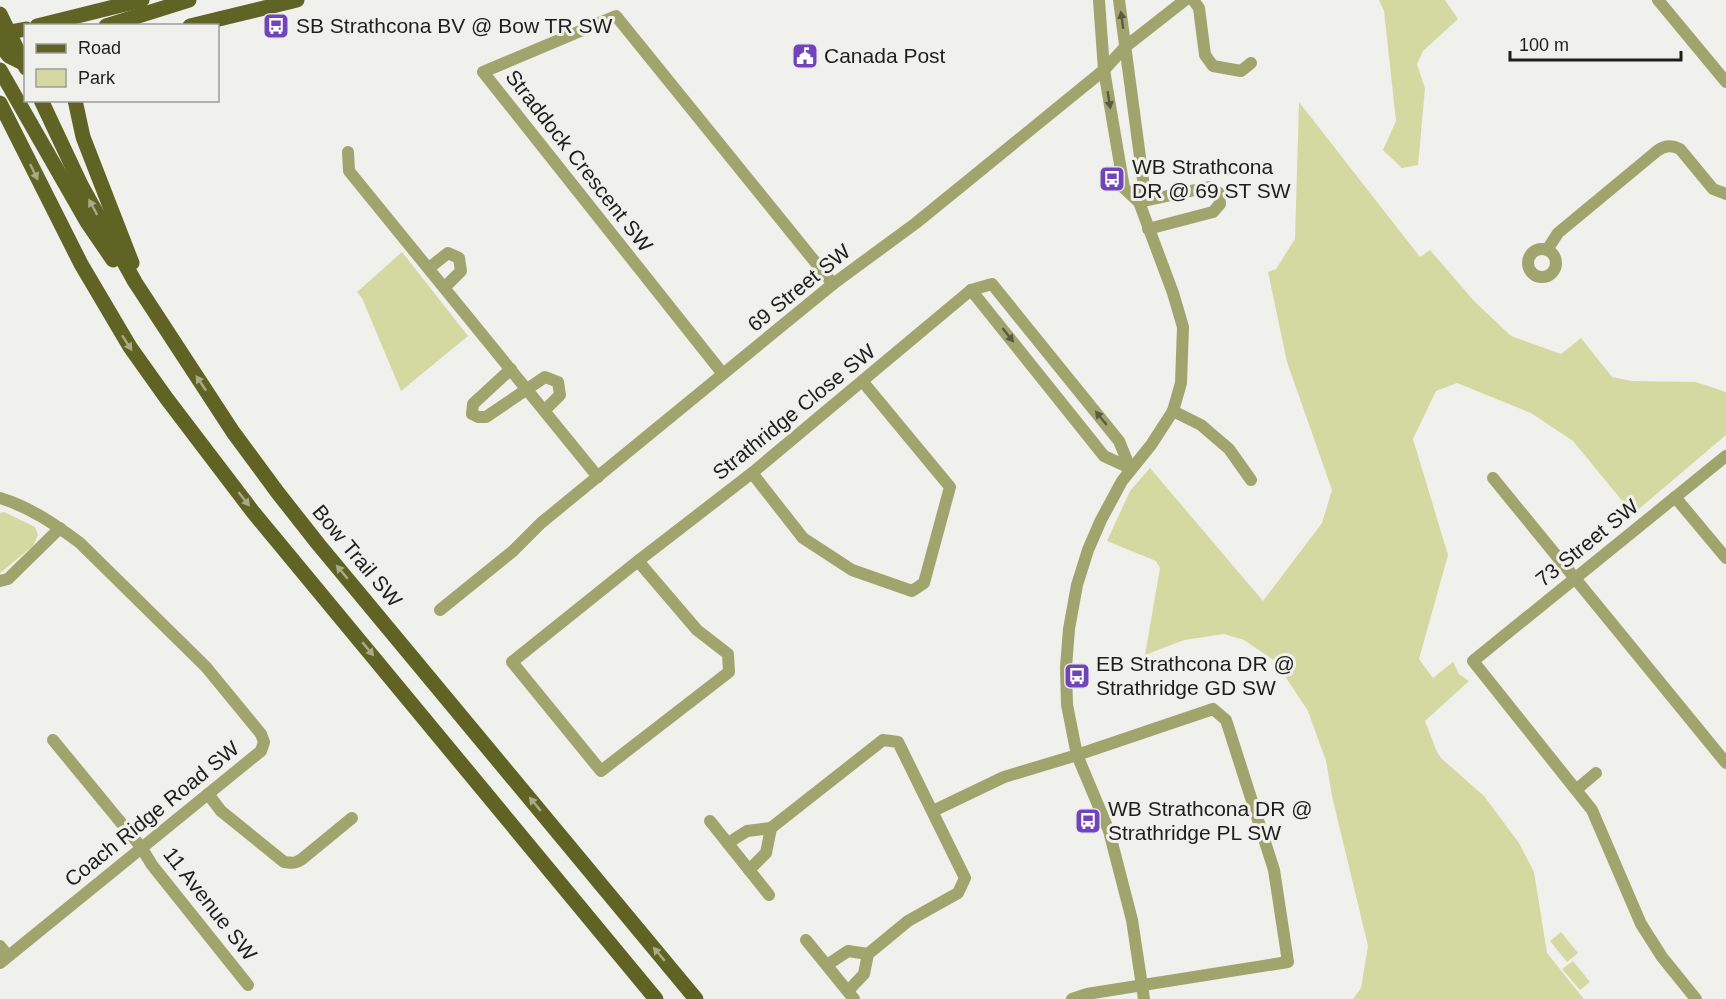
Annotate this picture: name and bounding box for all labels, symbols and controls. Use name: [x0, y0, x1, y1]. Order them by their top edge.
one-way arrow: [1117, 10, 1126, 29]
bus stop icon: SB Strathcona BV @ Bow TR SW: [261, 11, 291, 41]
place label: SB Strathcona BV @ Bow TR SW: [296, 14, 612, 37]
legend: [24, 24, 219, 102]
scale bar: [1510, 24, 1681, 62]
text: 100 m: [1519, 35, 1569, 55]
text: Road: [78, 38, 121, 58]
public building icon: Canada Post: [790, 41, 820, 71]
place label: Canada Post: [824, 44, 946, 67]
street label: Straddock Crescent SW: [501, 65, 658, 256]
text: Park: [78, 68, 116, 88]
one-way arrow: [1105, 91, 1114, 110]
place label: WB Strathcona DR @ 69 ST SW: [1132, 155, 1291, 202]
one-way arrow: [29, 163, 38, 180]
bus stop icon: WB Strathcona DR @ 69 ST SW: [1097, 164, 1127, 194]
one-way arrow: [88, 198, 98, 215]
street label: 69 Street SW: [743, 239, 855, 336]
one-way arrow: [1001, 328, 1013, 343]
one-way arrow: [122, 335, 133, 351]
street label: Strathridge Close SW: [708, 339, 880, 484]
one-way arrow: [195, 375, 206, 391]
one-way arrow: [1094, 410, 1107, 426]
one-way arrow: [237, 492, 249, 507]
street label: 73 Street SW: [1531, 494, 1643, 591]
street label: Bow Trail SW: [308, 500, 407, 611]
one-way arrow: [336, 565, 349, 580]
one-way arrow: [362, 641, 375, 657]
place label: EB Strathcona DR @ Strathridge GD SW: [1096, 652, 1295, 699]
bus stop icon: EB Strathcona DR @ Strathridge GD SW: [1062, 661, 1092, 691]
street label: Coach Ridge Road SW: [60, 736, 243, 891]
one-way arrow: [529, 796, 541, 811]
place label: WB Strathcona DR @ Strathridge PL SW: [1108, 797, 1313, 844]
bus stop icon: WB Strathcona DR @ Strathridge PL SW: [1073, 806, 1103, 836]
street label: 11 Avenue SW: [159, 843, 262, 965]
one-way arrow: [653, 947, 666, 962]

